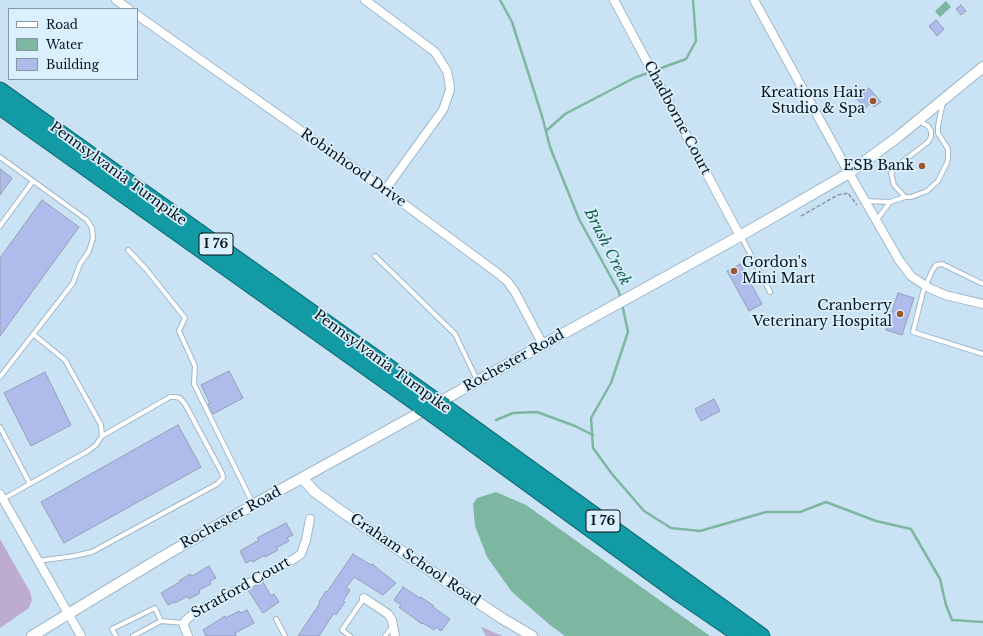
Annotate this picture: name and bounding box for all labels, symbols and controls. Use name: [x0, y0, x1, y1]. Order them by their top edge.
legend: [8, 8, 138, 80]
text: Road: [46, 17, 78, 32]
text: Water: [46, 37, 83, 52]
text: Building: [46, 57, 99, 72]
street label: Chadborne Court: [640, 58, 714, 178]
place label: Kreations Hair Studio & Spa: [760, 85, 865, 118]
marker: Kreations Hair Studio & Spa: [868, 96, 878, 106]
street label: Pennsylvania Turnpike: [46, 119, 190, 229]
street label: Robinhood Drive: [297, 125, 409, 211]
place label: ESB Bank: [843, 158, 914, 174]
marker: ESB Bank: [917, 161, 927, 171]
water label: Brush Creek: [580, 206, 634, 288]
road number: I 76: [199, 233, 233, 255]
place label: Gordon's Mini Mart: [742, 255, 815, 288]
marker: Gordon's Mini Mart: [729, 266, 739, 276]
place label: Cranberry Veterinary Hospital: [752, 298, 892, 330]
street label: Pennsylvania Turnpike: [310, 307, 454, 417]
marker: Cranberry Veterinary Hospital: [895, 309, 905, 319]
street label: Rochester Road: [461, 326, 567, 396]
street label: Rochester Road: [178, 483, 284, 553]
street label: Graham School Road: [347, 510, 483, 610]
road number: I 76: [586, 510, 620, 532]
street label: Stratford Court: [189, 554, 293, 622]

